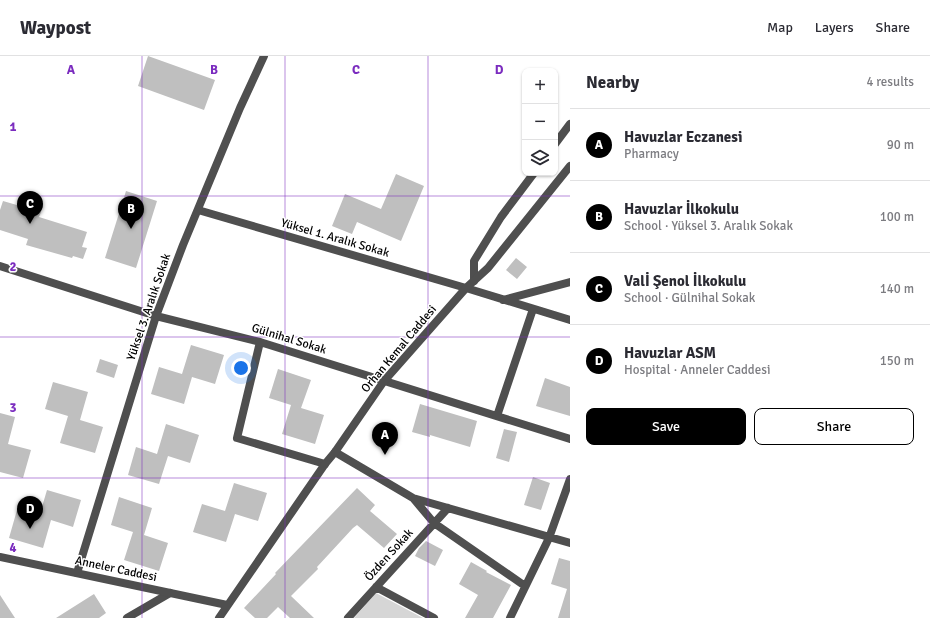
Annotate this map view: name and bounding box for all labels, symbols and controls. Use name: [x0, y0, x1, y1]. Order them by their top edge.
text: Waypost: [20, 16, 91, 40]
text: Map: [767, 19, 793, 36]
text: Layers: [815, 19, 854, 36]
text: Share: [876, 19, 910, 36]
text: A: [67, 62, 76, 78]
text: B: [210, 62, 218, 78]
text: C: [352, 62, 360, 78]
text: D: [495, 62, 504, 78]
map controls: [522, 68, 558, 176]
button: +: [522, 68, 558, 104]
text: Nearby: [586, 72, 639, 93]
text: 4 results: [866, 74, 914, 90]
button: −: [522, 104, 558, 140]
text: 1: [9, 119, 17, 135]
text: Havuzlar Eczanesi: [624, 128, 742, 146]
text: A: [595, 137, 603, 153]
text: 90 m: [887, 137, 914, 153]
button: layers: [522, 140, 558, 176]
text: Pharmacy: [624, 146, 679, 162]
pin: C: [17, 191, 43, 224]
pin: B: [118, 196, 144, 229]
text: Havuzlar İlkokulu: [624, 200, 739, 218]
text: B: [595, 209, 603, 225]
text: 100 m: [880, 209, 914, 225]
street label: Yüksel 1. Aralık Sokak: [279, 215, 391, 261]
text: School · Yüksel 3. Aralık Sokak: [624, 218, 793, 234]
street label: Yüksel 3. Aralık Sokak: [124, 252, 174, 362]
text: 2: [9, 259, 17, 275]
text: Valİ Şenol İlkokulu: [624, 272, 746, 290]
text: C: [595, 281, 603, 297]
text: 140 m: [880, 281, 914, 297]
text: School · Gülnihal Sokak: [624, 290, 755, 306]
street label: Orhan Kemal Caddesi: [358, 302, 440, 396]
street label: Gülnihal Sokak: [250, 321, 328, 357]
text: Havuzlar ASM: [624, 344, 716, 362]
text: D: [595, 353, 603, 369]
text: 150 m: [880, 353, 914, 369]
your location: [231, 358, 251, 378]
text: Hospital · Anneler Caddesi: [624, 362, 771, 378]
text: 3: [9, 400, 17, 416]
button: Save: [586, 408, 746, 445]
button: Share: [754, 408, 914, 445]
pin: A: [372, 422, 398, 455]
pin: D: [17, 496, 43, 529]
street label: Özden Sokak: [361, 526, 417, 584]
text: 4: [9, 540, 17, 556]
street label: Anneler Caddesi: [74, 553, 158, 585]

